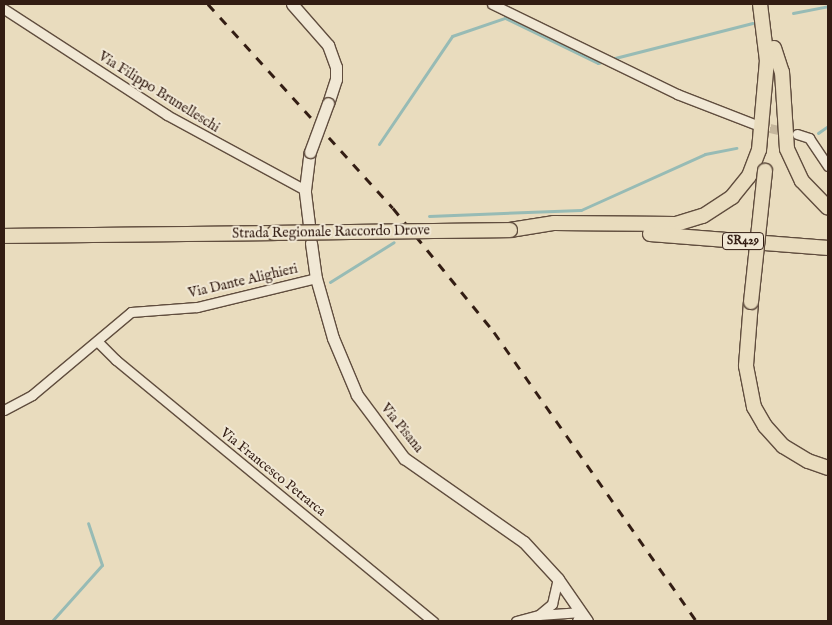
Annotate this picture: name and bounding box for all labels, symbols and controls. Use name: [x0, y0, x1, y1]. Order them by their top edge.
street label: Via Filippo Brunelleschi: [95, 48, 223, 136]
street label: Strada Regionale Raccordo Drove: [232, 222, 430, 242]
road number: SR429: [722, 232, 764, 250]
street label: Via Dante Alighieri: [187, 260, 299, 302]
street label: Via Pisana: [377, 400, 427, 456]
street label: Via Francesco Petrarca: [217, 424, 329, 520]

